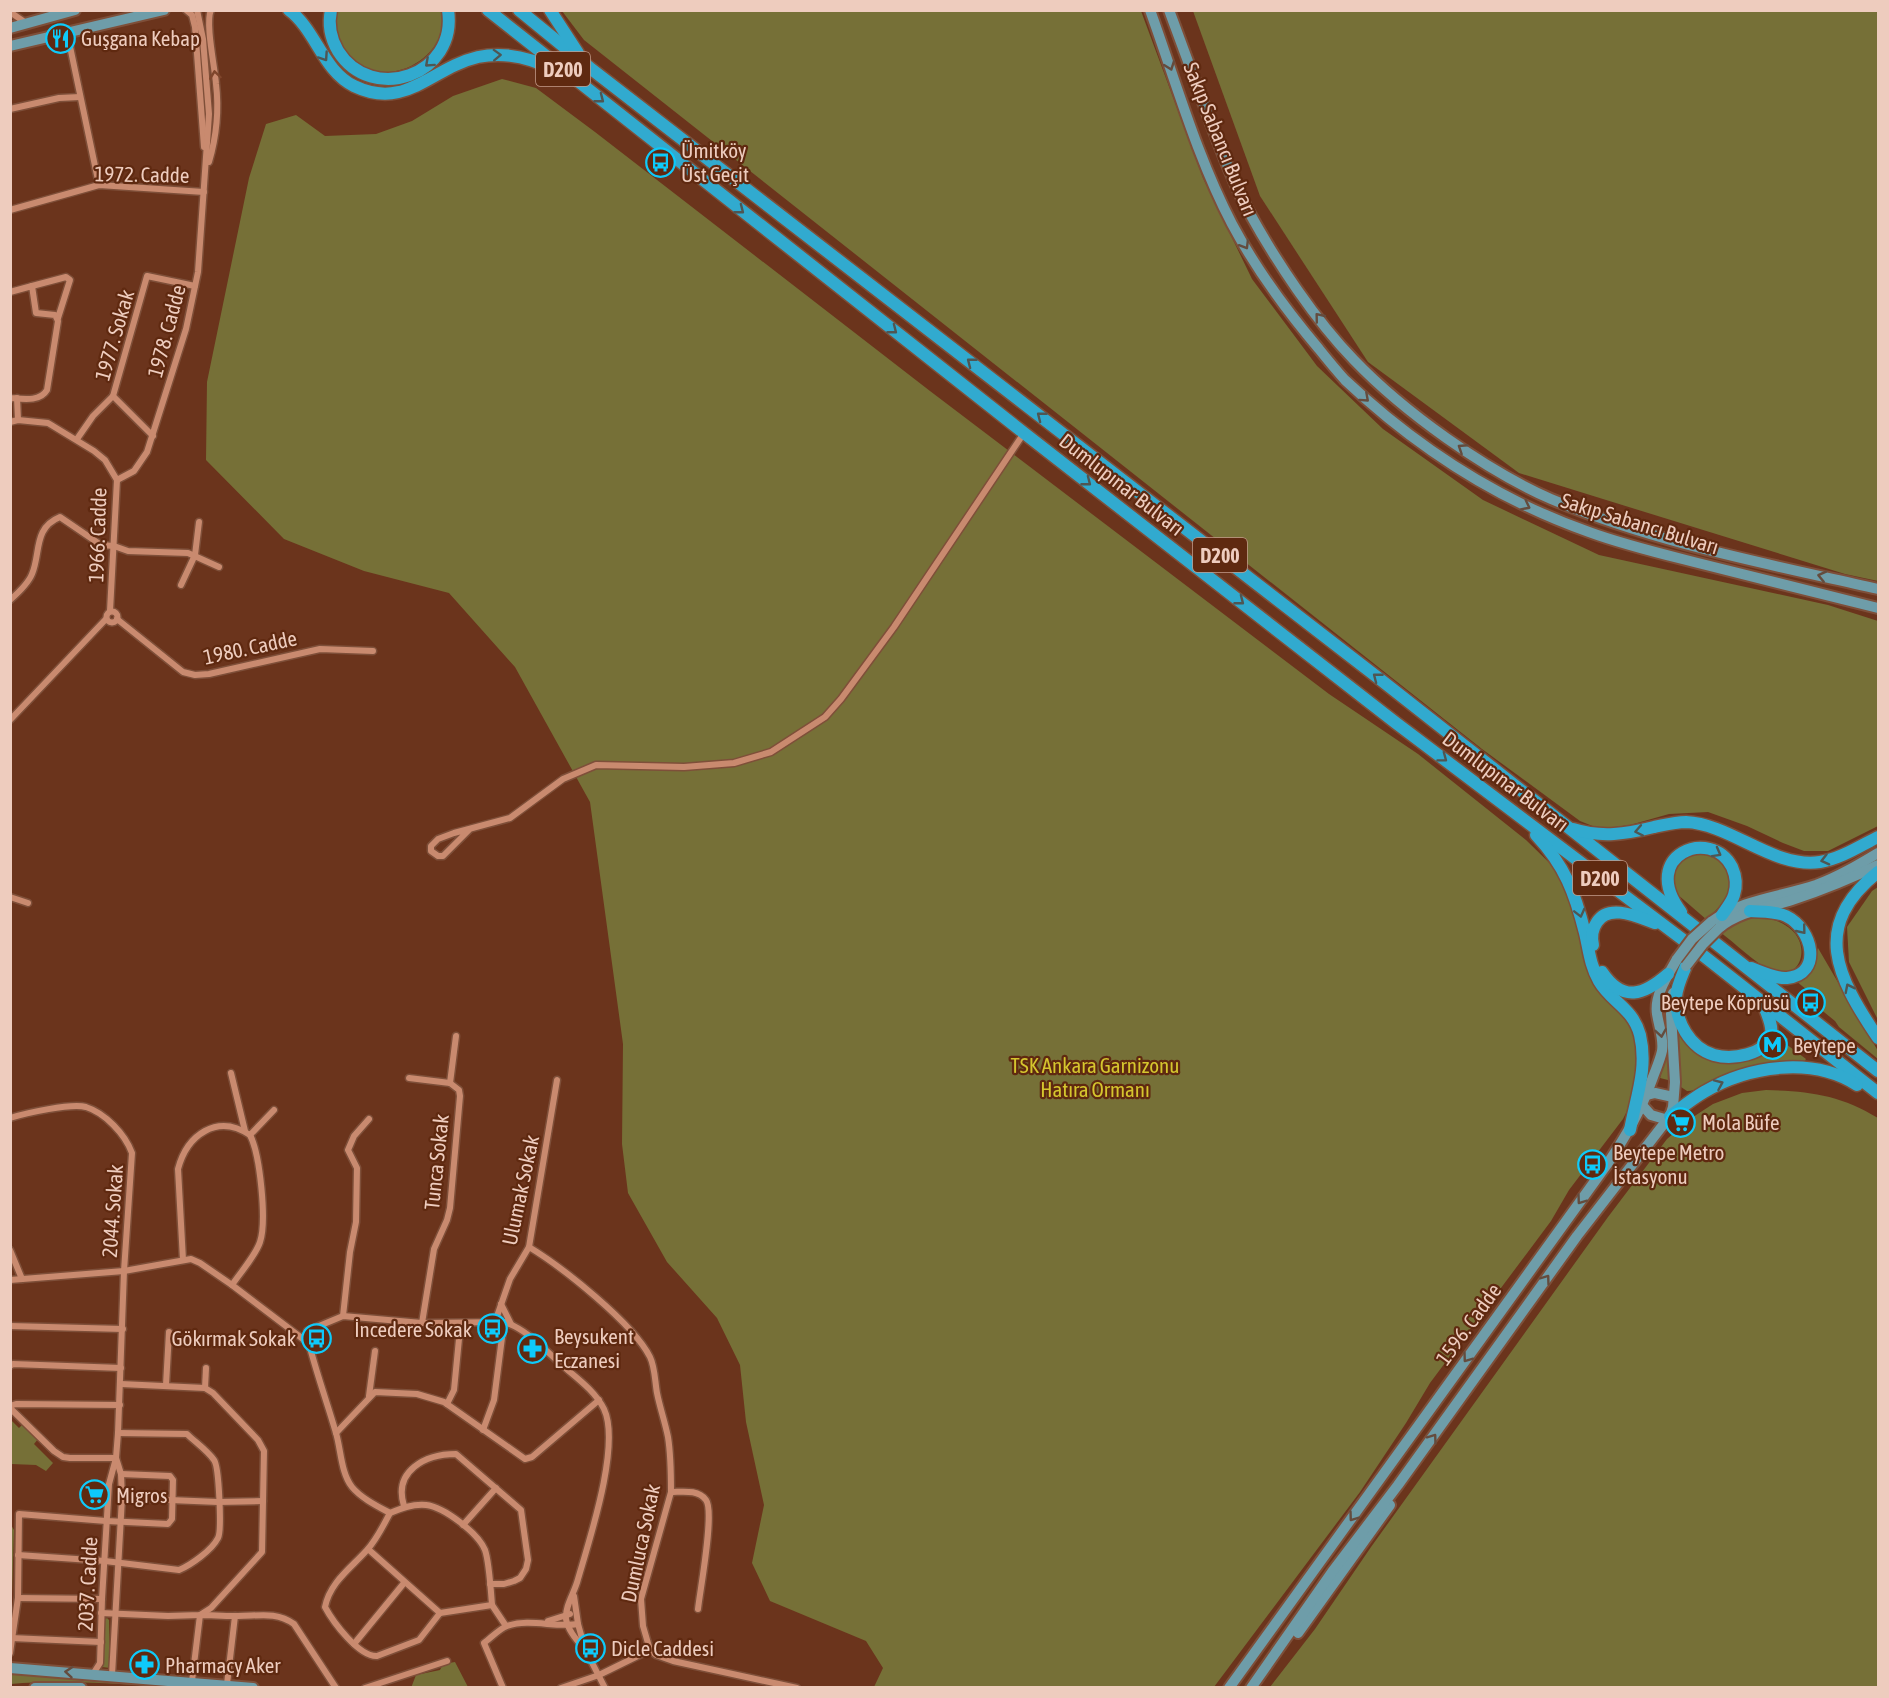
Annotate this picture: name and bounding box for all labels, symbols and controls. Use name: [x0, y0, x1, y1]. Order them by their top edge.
restaurant icon: Guşgana Kebap: [44, 22, 76, 54]
place label: Guşgana Kebap: [81, 26, 200, 50]
one-way arrow: [492, 49, 501, 62]
one-way arrow: [317, 50, 328, 61]
road number: D200: [536, 52, 590, 86]
one-way arrow: [425, 56, 436, 67]
one-way arrow: [1163, 59, 1175, 70]
street label: Sakıp Sabancı Bulvarı: [1179, 59, 1263, 219]
one-way arrow: [210, 70, 222, 80]
one-way arrow: [593, 91, 604, 102]
place label: Ümitköy Üst Geçit: [681, 138, 749, 186]
bus stop icon: Ümitköy Üst Geçit: [644, 146, 676, 178]
street label: 1972. Cadde: [94, 161, 190, 187]
one-way arrow: [734, 202, 745, 213]
one-way arrow: [1238, 239, 1249, 249]
street label: 1978. Cadde: [142, 282, 190, 380]
street label: 1977. Sokak: [90, 287, 138, 383]
one-way arrow: [1315, 313, 1326, 324]
one-way arrow: [887, 323, 898, 334]
one-way arrow: [966, 358, 977, 369]
one-way arrow: [1358, 391, 1369, 402]
one-way arrow: [1036, 412, 1047, 423]
street label: Dumlupınar Bulvarı: [1055, 428, 1189, 540]
one-way arrow: [1458, 444, 1469, 455]
one-way arrow: [1080, 474, 1091, 485]
street label: 1966. Cadde: [83, 487, 111, 583]
street label: Sakıp Sabancı Bulvarı: [1558, 488, 1722, 558]
one-way arrow: [1520, 499, 1531, 510]
road number: D200: [1193, 538, 1247, 572]
one-way arrow: [1817, 570, 1827, 583]
one-way arrow: [1234, 594, 1245, 605]
street label: 1980. Cadde: [201, 625, 299, 669]
one-way arrow: [1373, 674, 1384, 685]
street label: Dumlupınar Bulvarı: [1438, 726, 1574, 836]
one-way arrow: [1436, 751, 1447, 762]
one-way arrow: [1634, 824, 1644, 837]
one-way arrow: [1711, 846, 1721, 857]
one-way arrow: [1820, 852, 1830, 865]
road number: D200: [1573, 861, 1627, 895]
one-way arrow: [1572, 908, 1585, 918]
one-way arrow: [1794, 924, 1805, 935]
one-way arrow: [1845, 984, 1856, 994]
bus stop icon: Beytepe Köprüsü: [1795, 986, 1827, 1018]
place label: Beytepe Köprüsü: [1661, 990, 1790, 1014]
one-way arrow: [1654, 1028, 1667, 1038]
metro station icon: Beytepe: [1756, 1029, 1788, 1061]
place label: Beytepe: [1793, 1033, 1856, 1057]
park label: TSK Ankara Garnizonu Hatıra Ormanı: [1011, 1053, 1179, 1101]
one-way arrow: [1713, 1080, 1724, 1092]
supermarket icon: Mola Büfe: [1665, 1106, 1697, 1138]
place label: Mola Büfe: [1702, 1110, 1780, 1134]
street label: Tunca Sokak: [419, 1113, 453, 1211]
street label: Ulumak Sokak: [497, 1133, 543, 1247]
place label: Beytepe Metro İstasyonu: [1613, 1140, 1724, 1188]
bus stop icon: Beytepe Metro İstasyonu: [1576, 1148, 1608, 1180]
street label: 2044. Sokak: [97, 1164, 127, 1258]
one-way arrow: [1577, 1194, 1588, 1205]
one-way arrow: [1539, 1275, 1550, 1286]
street label: 1596. Cadde: [1430, 1279, 1506, 1369]
bus stop icon: İncedere Sokak: [477, 1313, 509, 1345]
place label: İncedere Sokak: [354, 1317, 472, 1341]
bus stop icon: Gökırmak Sokak: [301, 1322, 333, 1354]
place label: Beysukent Eczanesi: [554, 1324, 634, 1372]
place label: Gökırmak Sokak: [171, 1326, 296, 1350]
pharmacy icon: Beysukent Eczanesi: [517, 1332, 549, 1364]
one-way arrow: [1463, 1352, 1474, 1363]
one-way arrow: [1425, 1433, 1436, 1444]
supermarket icon: Migros: [79, 1479, 111, 1511]
street label: Dumluca Sokak: [616, 1482, 664, 1604]
place label: Migros: [116, 1483, 167, 1507]
one-way arrow: [1349, 1510, 1360, 1521]
street label: 2037. Cadde: [73, 1536, 101, 1632]
bus stop icon: Dicle Caddesi: [574, 1632, 606, 1664]
place label: Dicle Caddesi: [611, 1636, 714, 1660]
pharmacy icon: Pharmacy Aker: [128, 1649, 160, 1681]
place label: Pharmacy Aker: [165, 1653, 281, 1677]
one-way arrow: [65, 1666, 74, 1679]

